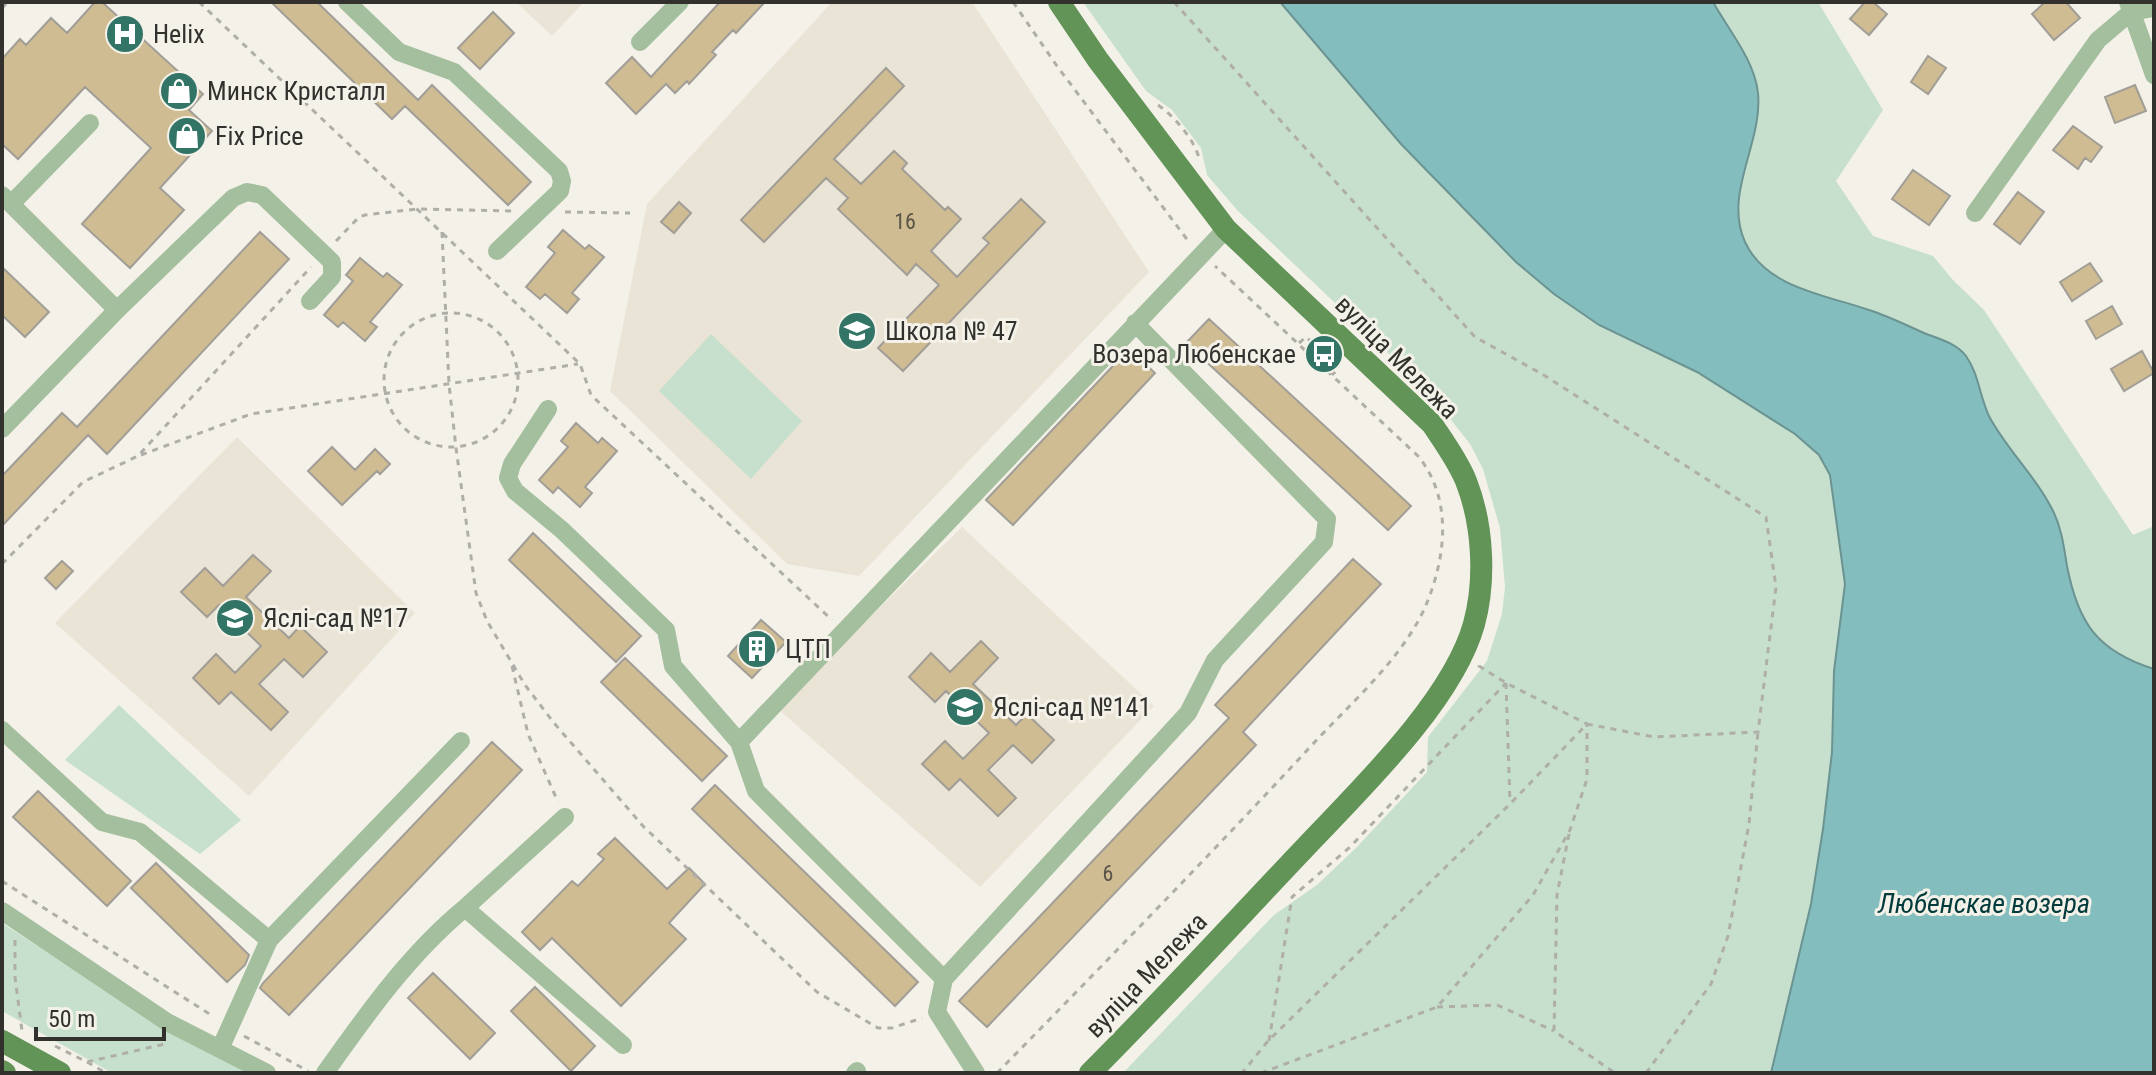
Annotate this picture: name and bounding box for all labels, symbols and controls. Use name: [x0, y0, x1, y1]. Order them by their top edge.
hospital icon: Helix: [104, 13, 146, 55]
place label: Helix: [153, 19, 205, 49]
shop icon: Минск Кристалл: [158, 70, 200, 112]
place label: Минск Кристалл: [207, 76, 386, 106]
shop icon: Fix Price: [166, 115, 208, 157]
place label: Fix Price: [215, 121, 303, 151]
house number: 16: [894, 209, 916, 234]
street label: вуліца Мележа: [1329, 289, 1465, 425]
school or university icon: Школа № 47: [836, 310, 878, 352]
place label: Школа № 47: [885, 316, 1018, 346]
bus stop icon: Возера Любенскае: [1303, 333, 1345, 375]
place label: Возера Любенскае: [1092, 339, 1296, 369]
school or university icon: Яслі-сад №17: [214, 597, 256, 639]
place label: Яслі-сад №17: [263, 603, 408, 633]
building icon: ЦТП: [736, 628, 778, 670]
place label: ЦТП: [785, 634, 831, 664]
school or university icon: Яслі-сад №141: [944, 686, 986, 728]
place label: Яслі-сад №141: [993, 692, 1151, 722]
house number: 6: [1103, 861, 1113, 886]
water label: Любенскае возера: [1877, 887, 2090, 920]
street label: вуліца Мележа: [1079, 906, 1213, 1044]
scale bar: [36, 991, 164, 1041]
text: 50 m: [48, 1005, 95, 1033]

